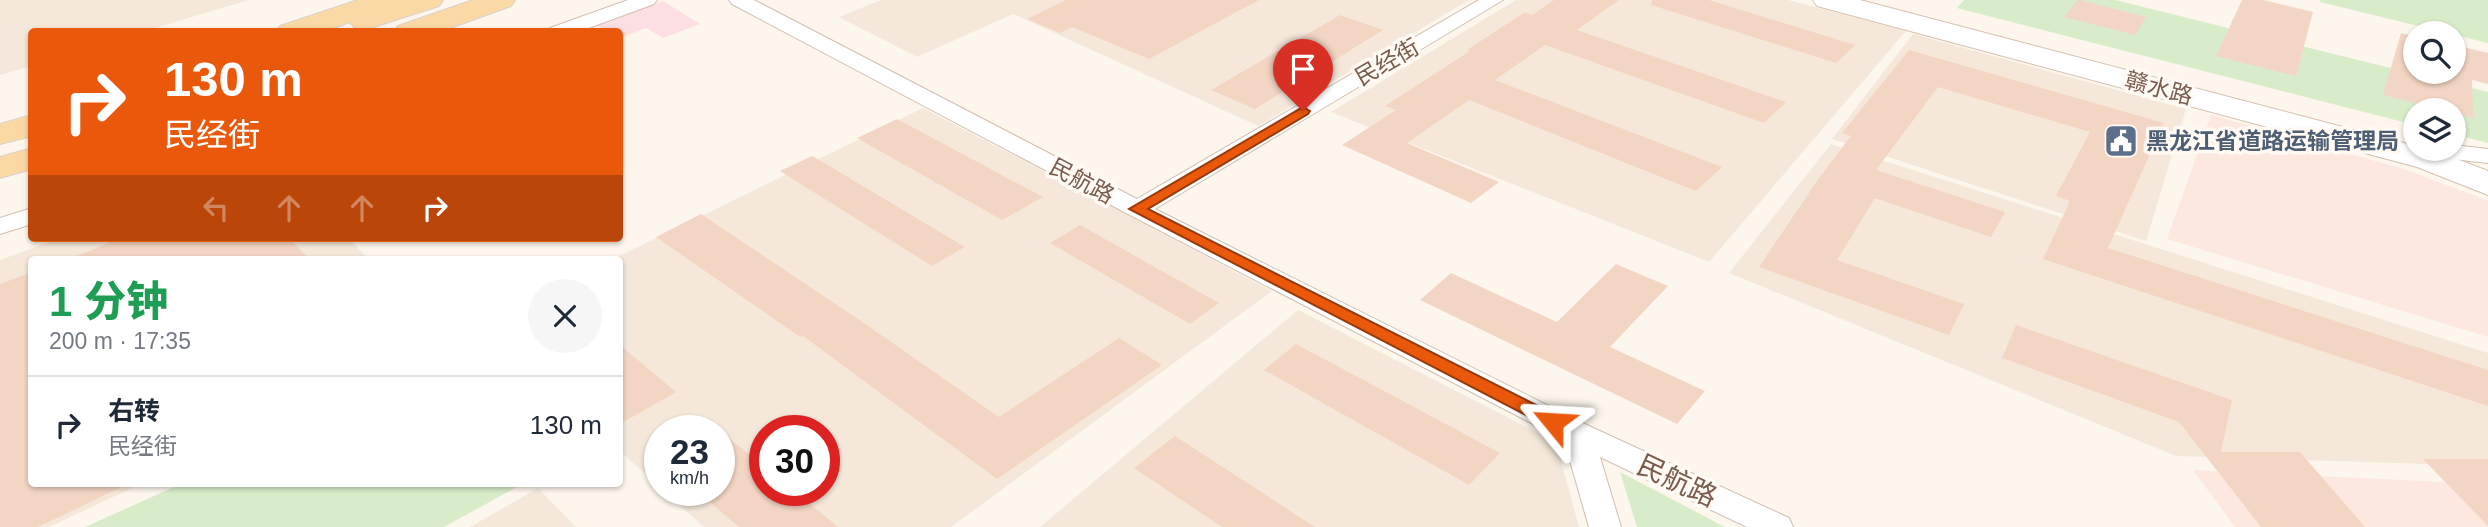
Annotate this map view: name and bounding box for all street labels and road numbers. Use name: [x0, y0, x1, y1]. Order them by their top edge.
street label: 民经街: [1351, 33, 1423, 91]
street label: 赣水路: [2122, 67, 2196, 109]
street label: 民航路: [1045, 153, 1119, 209]
street label: 民航路: [1632, 449, 1722, 513]

